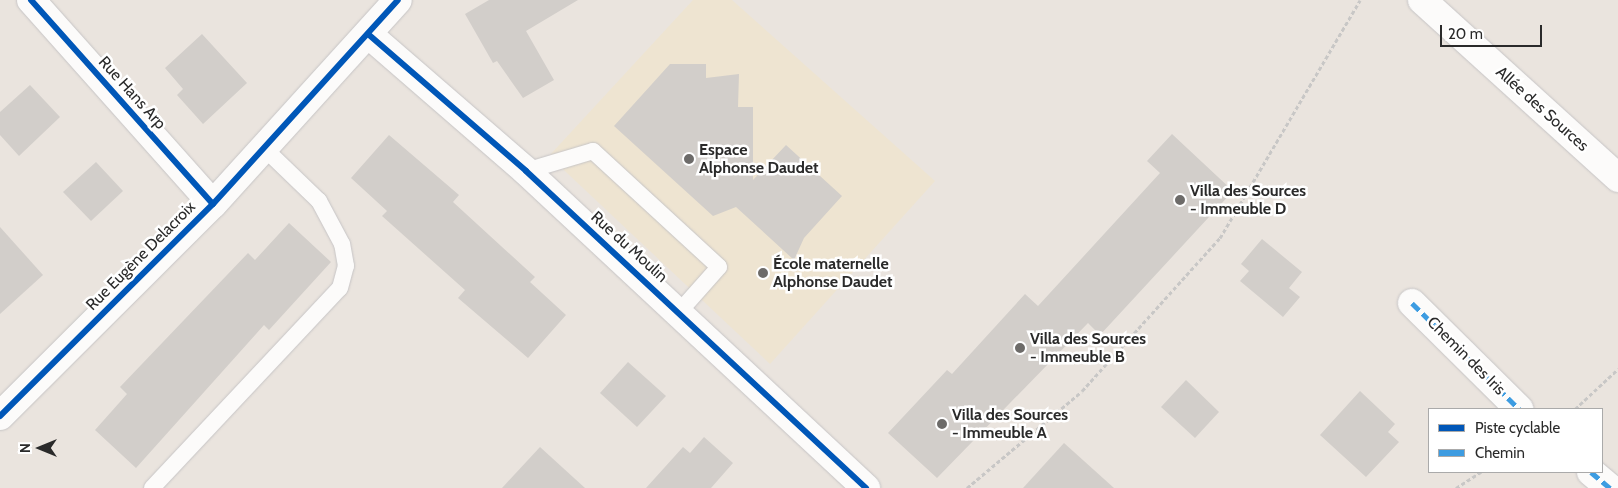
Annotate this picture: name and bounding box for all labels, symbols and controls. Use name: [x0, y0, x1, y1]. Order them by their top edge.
scale bar: [1443, 15, 1546, 47]
text: 20 m: [1448, 25, 1483, 43]
street label: Rue Hans Arp: [94, 53, 170, 133]
street label: Allée des Sources: [1492, 62, 1592, 156]
place label: Espace Alphonse Daudet: [699, 140, 819, 178]
marker: Espace Alphonse Daudet: [683, 153, 695, 165]
place label: Villa des Sources - Immeuble D: [1190, 181, 1306, 219]
marker: Villa des Sources - Immeuble D: [1174, 194, 1186, 206]
street label: Rue Eugène Delacroix: [82, 197, 200, 315]
street label: Rue du Moulin: [587, 208, 671, 286]
place label: École maternelle Alphonse Daudet: [773, 254, 893, 292]
marker: École maternelle Alphonse Daudet: [757, 267, 769, 279]
street label: Chemin des Iris: [1423, 313, 1509, 399]
place label: Villa des Sources - Immeuble B: [1030, 329, 1146, 367]
marker: Villa des Sources - Immeuble B: [1014, 342, 1026, 354]
place label: Villa des Sources - Immeuble A: [952, 405, 1068, 443]
legend: [1428, 408, 1603, 473]
marker: Villa des Sources - Immeuble A: [936, 418, 948, 430]
text: Piste cyclable: [1475, 419, 1560, 437]
north arrow: [15, 423, 65, 473]
text: N: [16, 443, 34, 453]
text: Chemin: [1475, 444, 1525, 462]

